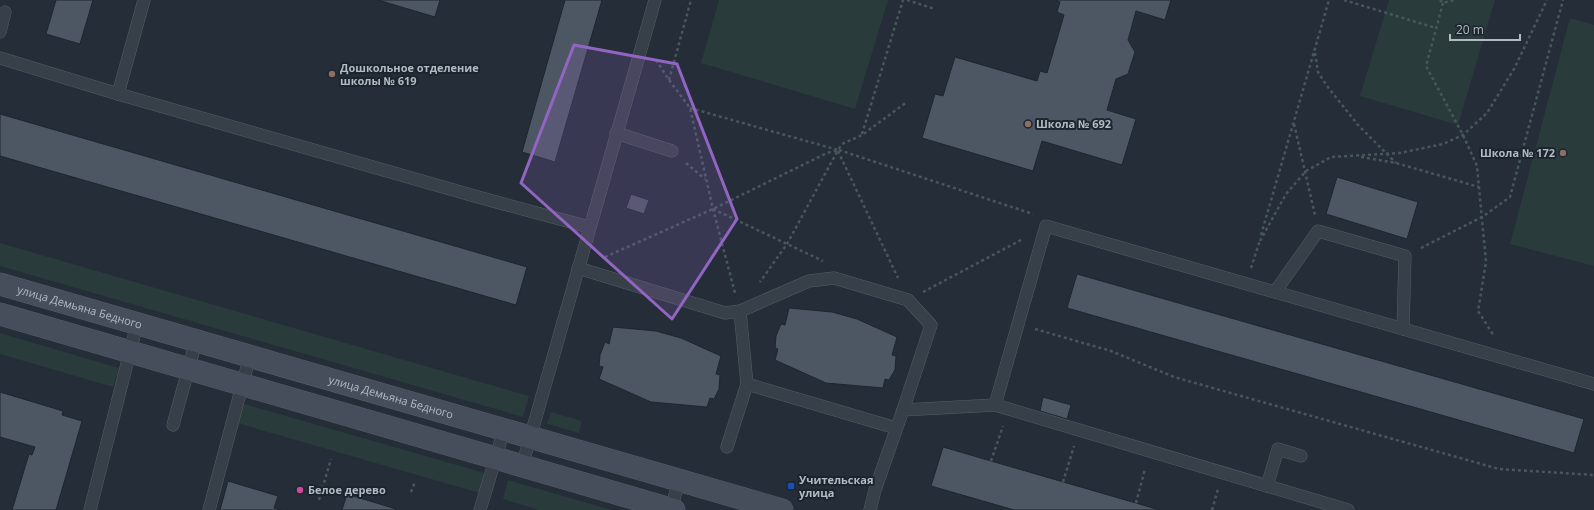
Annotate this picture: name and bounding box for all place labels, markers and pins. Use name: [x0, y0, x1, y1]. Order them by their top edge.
place label: Дошкольное отделение школы № 619: [340, 60, 479, 88]
marker: Дошкольное отделение школы № 619: [327, 69, 337, 79]
place label: Школа № 692: [1036, 116, 1111, 131]
marker: Школа № 692: [1023, 119, 1033, 129]
place label: Школа № 172: [1480, 145, 1555, 160]
marker: Школа № 172: [1558, 148, 1568, 158]
place label: Учительская улица: [799, 472, 874, 500]
marker: Учительская улица: [786, 481, 796, 491]
place label: Белое дерево: [308, 482, 386, 497]
marker: Белое дерево: [295, 485, 305, 495]

